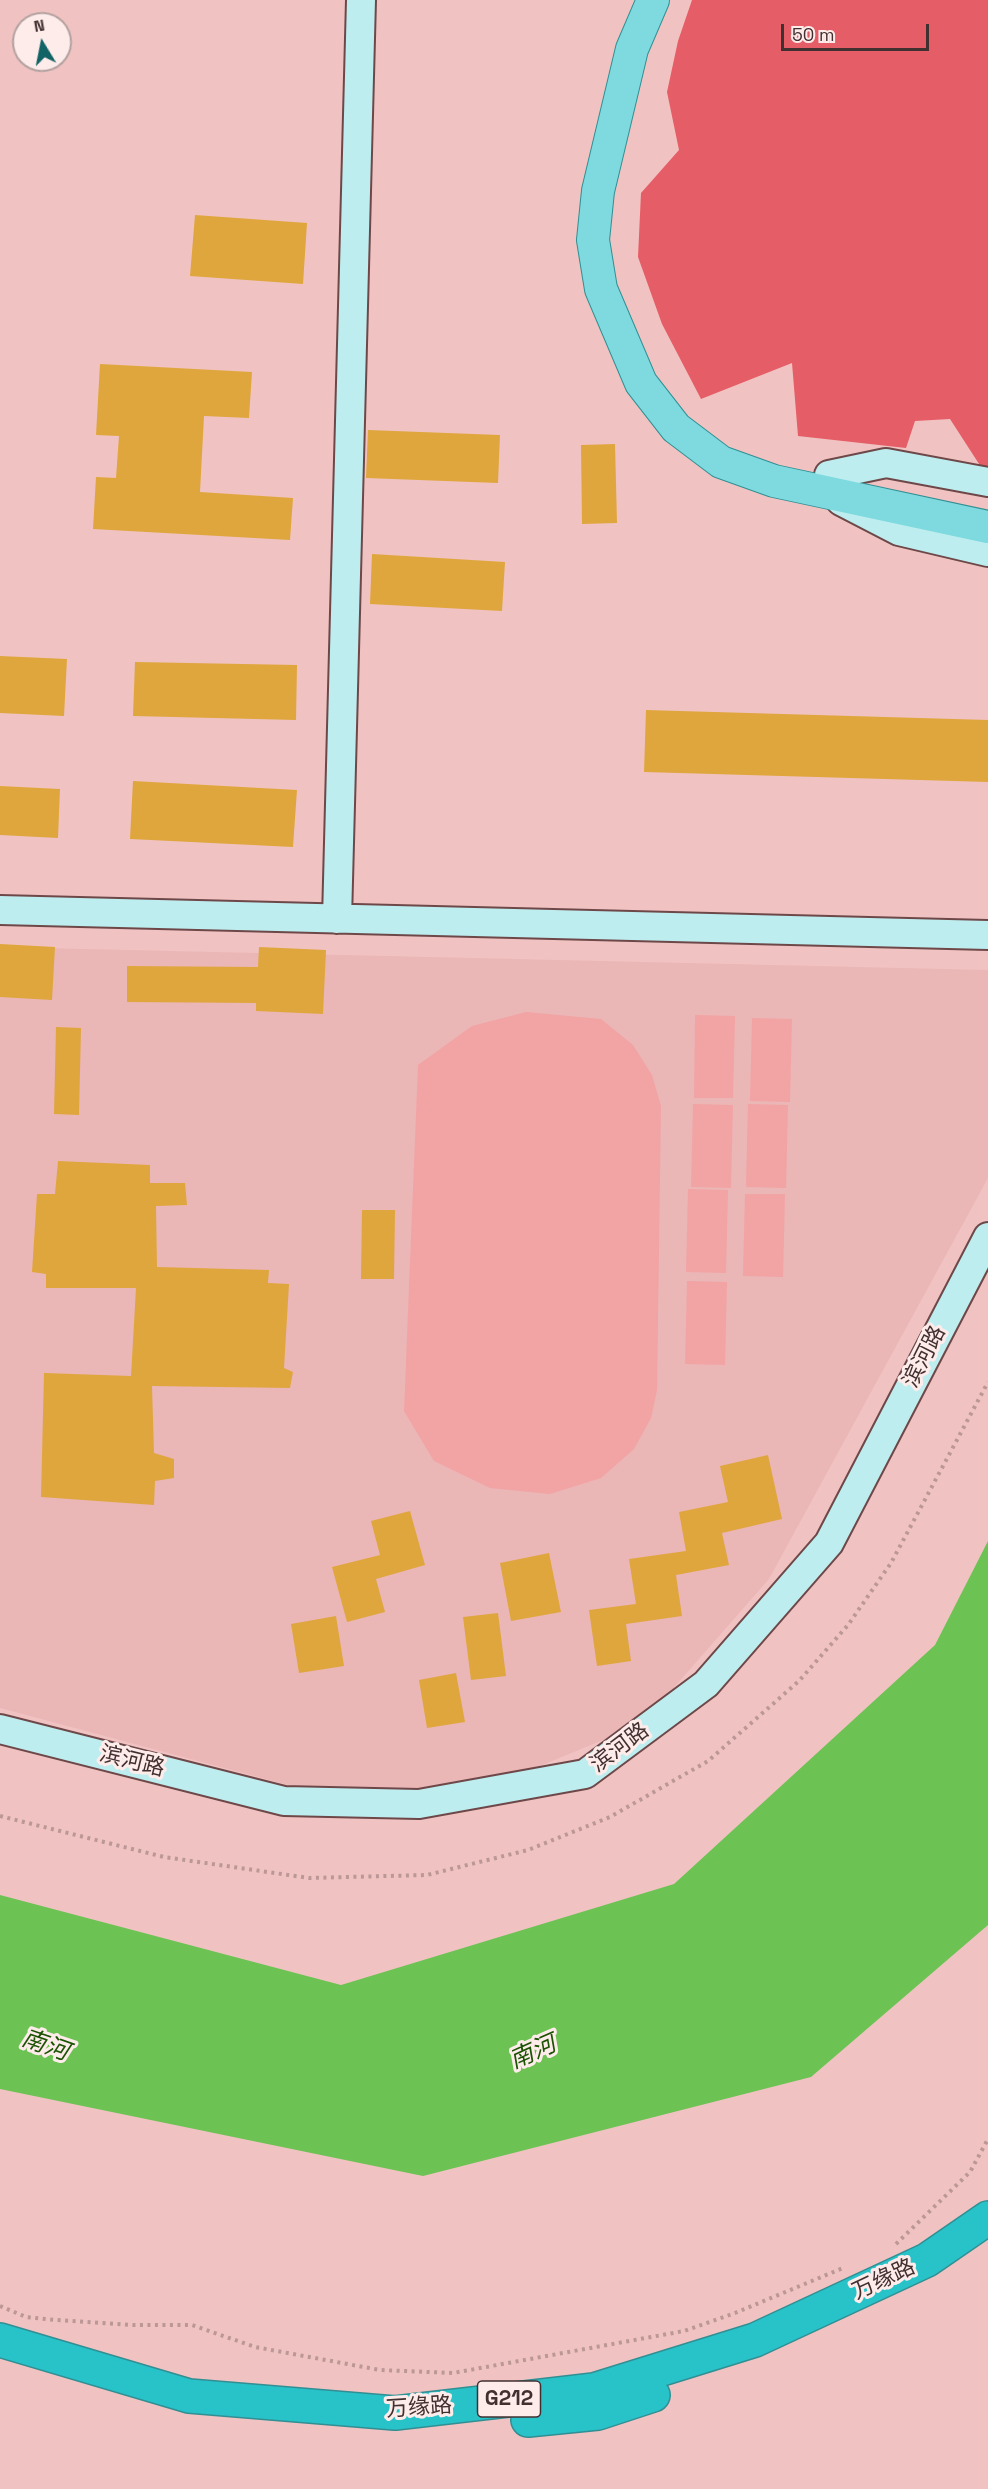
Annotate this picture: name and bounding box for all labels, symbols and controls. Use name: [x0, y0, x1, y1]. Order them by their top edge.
north arrow: [12, 12, 72, 72]
scale bar: [784, 12, 932, 50]
text: N: [32, 14, 46, 37]
text: 50 m: [792, 23, 834, 46]
street label: 滨河路: [898, 1322, 952, 1392]
street label: 滨河路: [586, 1718, 654, 1778]
street label: 滨河路: [97, 1741, 167, 1783]
water label: 南河: [18, 2025, 72, 2067]
water label: 南河: [505, 2030, 561, 2076]
street label: 万缘路: [849, 2254, 919, 2306]
road number: G212: [478, 2381, 540, 2417]
street label: 万缘路: [385, 2393, 453, 2423]

